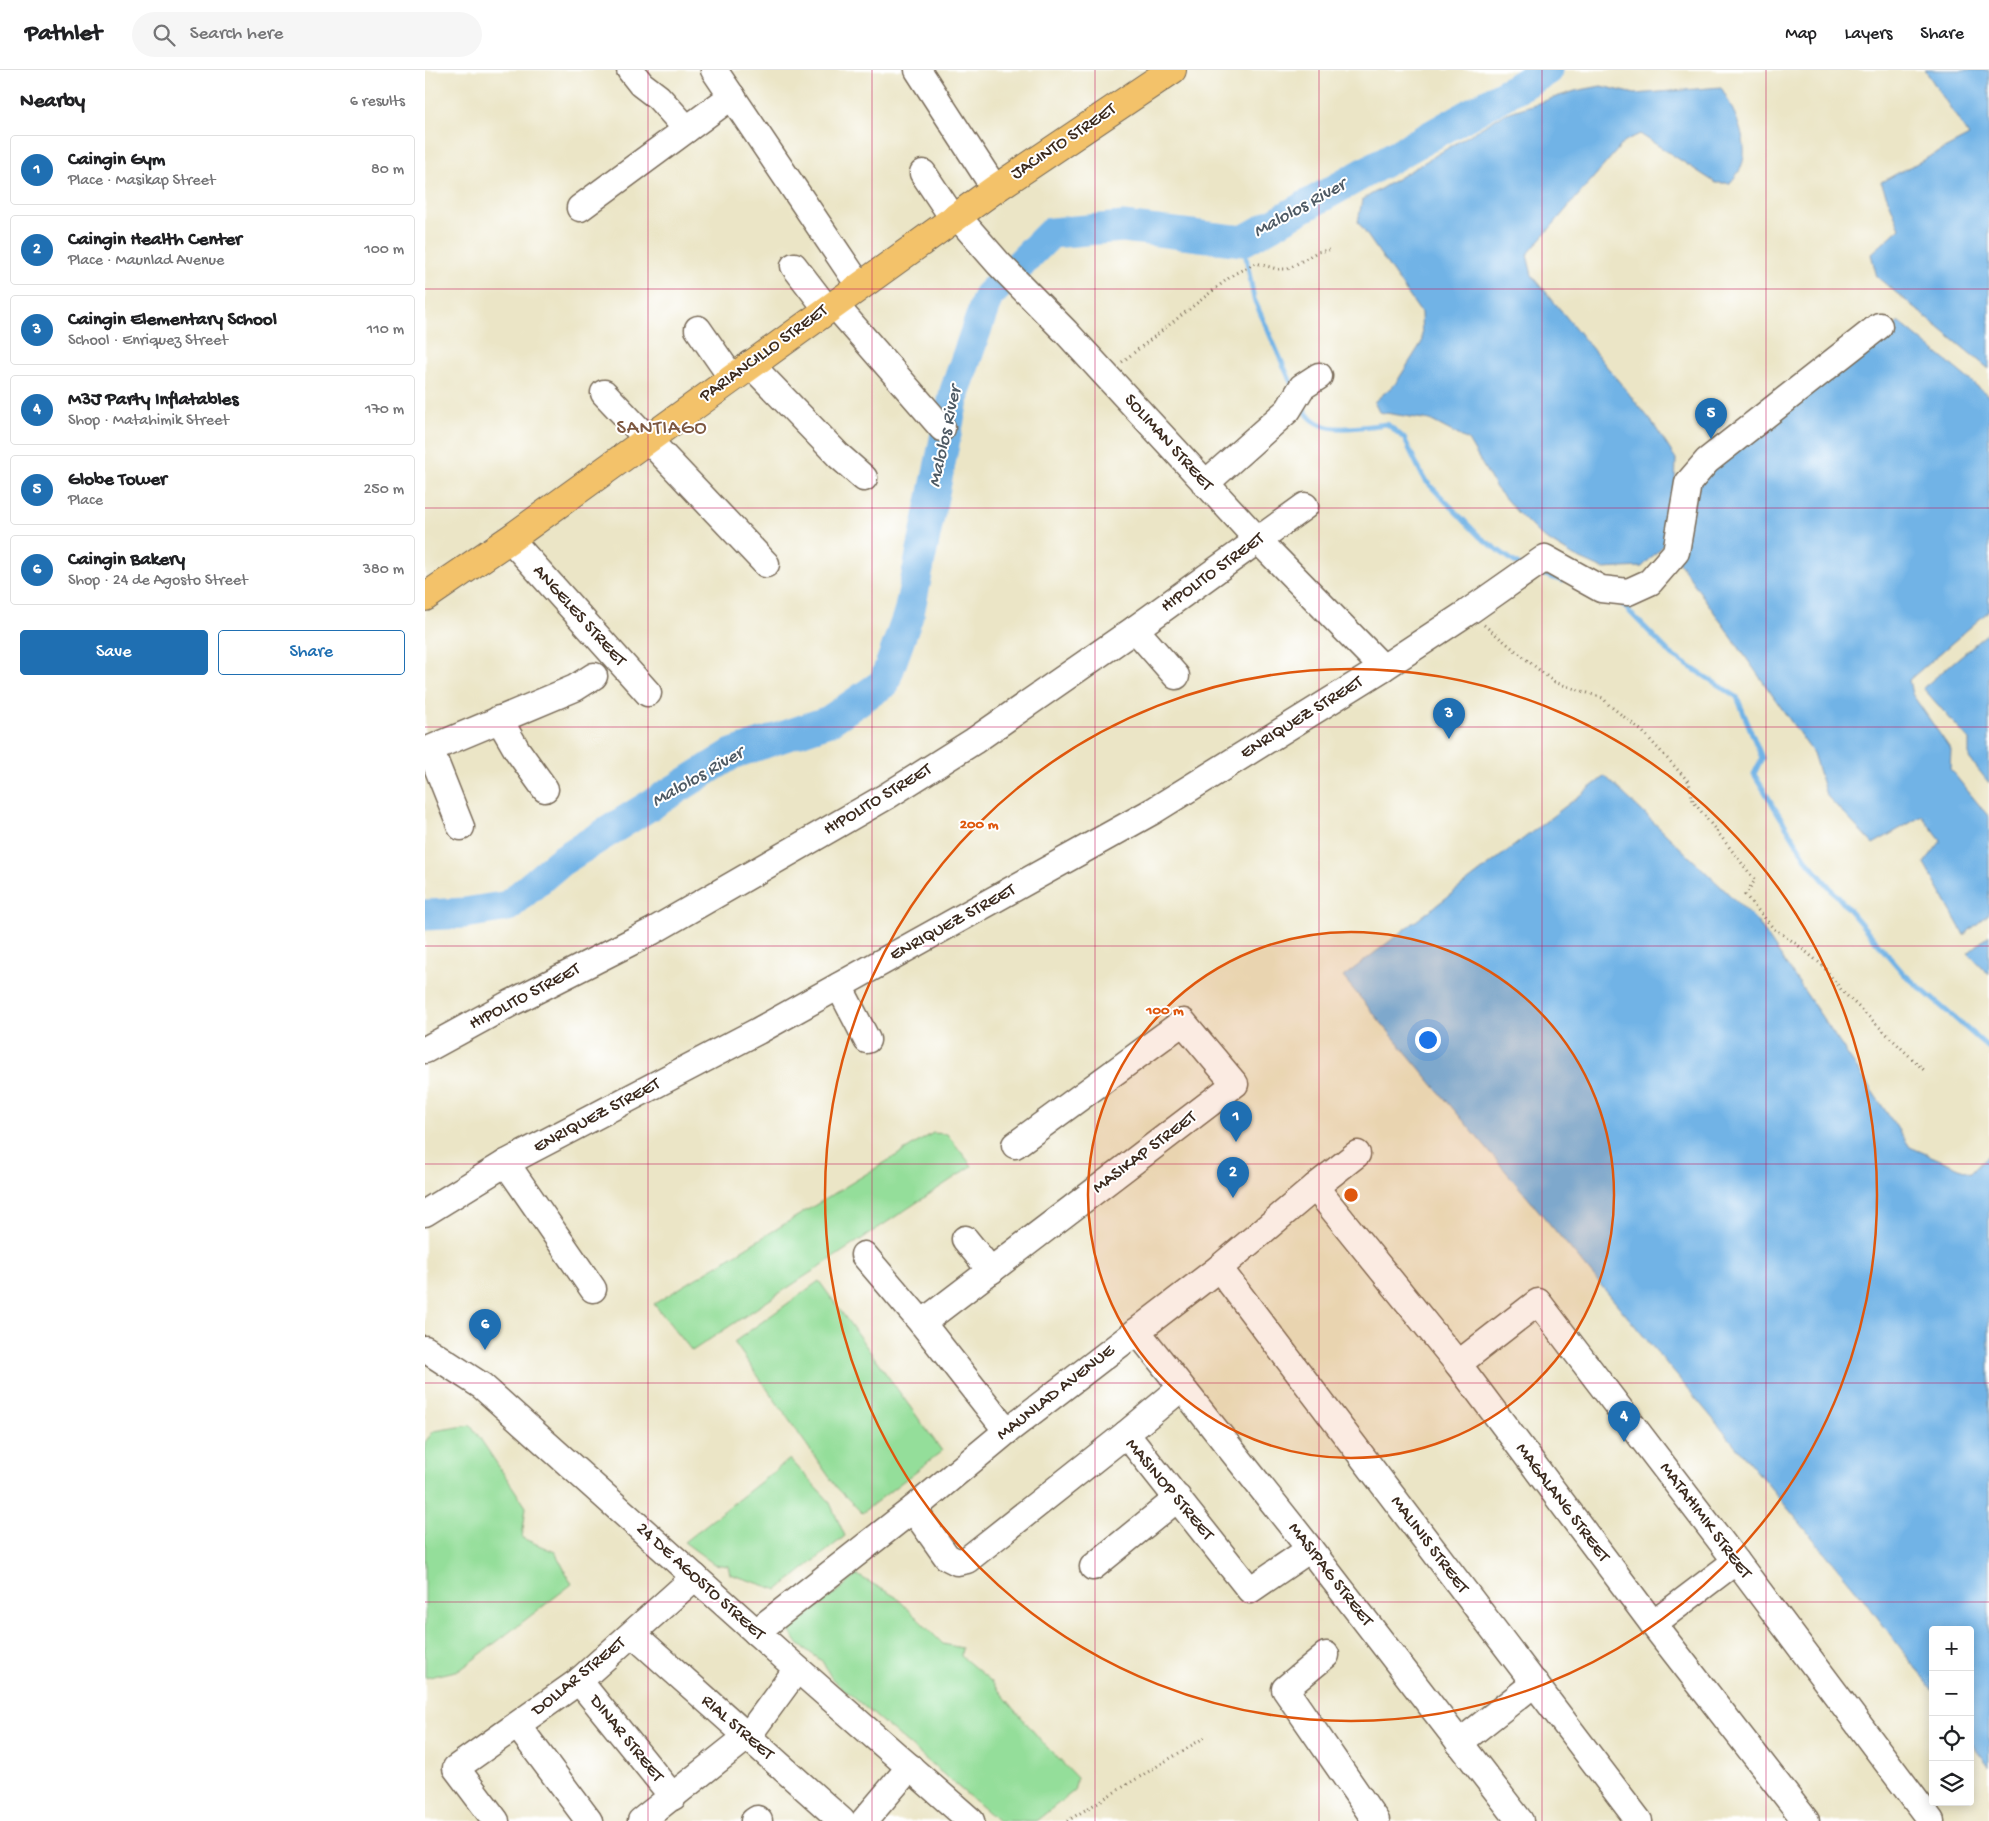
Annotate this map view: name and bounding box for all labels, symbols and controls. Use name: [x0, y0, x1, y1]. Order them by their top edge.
search box: [132, 12, 482, 57]
text: Pathlet: [25, 20, 102, 49]
icon: search: [150, 21, 178, 49]
text: Search here: [190, 23, 283, 46]
text: Map: [1785, 24, 1817, 45]
text: Layers: [1845, 24, 1892, 45]
text: Share: [1920, 24, 1964, 45]
text: Nearby: [20, 90, 85, 115]
text: 6 results: [350, 93, 405, 112]
street label: JACINTO STREET: [1008, 99, 1121, 185]
text: Caingin Gym: [68, 149, 165, 172]
text: 1: [34, 161, 40, 180]
text: 80 m: [371, 161, 404, 180]
text: Place · Masikap Street: [68, 172, 215, 191]
water label: Malolos River: [1250, 172, 1354, 244]
text: Caingin Health Center: [68, 229, 242, 252]
text: 2: [33, 241, 41, 260]
text: 100 m: [364, 241, 404, 260]
text: Place · Maunlad Avenue: [68, 252, 224, 271]
street label: PARIANCILLO STREET: [695, 300, 833, 408]
text: Caingin Elementary School: [68, 309, 277, 332]
text: 3: [33, 321, 41, 340]
text: 110 m: [367, 321, 404, 340]
text: School · Enriquez Street: [68, 332, 228, 351]
water label: Malolos River: [924, 380, 969, 489]
text: M3J Party Inflatables: [68, 389, 238, 412]
street label: SOLIMAN STREET: [1119, 390, 1218, 497]
pin: 5: [1695, 398, 1727, 439]
text: 4: [33, 401, 41, 420]
text: 170 m: [365, 401, 404, 420]
text: Shop · Matahimik Street: [68, 412, 229, 431]
district label: SANTIAGO: [616, 418, 708, 441]
text: Globe Tower: [68, 469, 167, 492]
text: 5: [33, 481, 41, 500]
text: 250 m: [364, 481, 404, 500]
text: Place: [68, 492, 103, 511]
street label: HIPOLITO STREET: [1157, 528, 1270, 617]
text: Caingin Bakery: [68, 549, 185, 572]
text: 6: [33, 561, 41, 580]
text: 380 m: [363, 561, 404, 580]
street label: ANGELES STREET: [528, 561, 631, 672]
text: Shop · 24 de Agosto Street: [68, 572, 247, 591]
button: Save: [20, 630, 208, 675]
button: Share: [218, 630, 405, 675]
street label: ENRIQUEZ STREET: [1237, 671, 1368, 764]
pin: 3: [1433, 698, 1465, 739]
water label: Malolos River: [648, 740, 752, 814]
street label: HIPOLITO STREET: [820, 759, 937, 841]
text: 200 m: [960, 816, 999, 834]
street label: ENRIQUEZ STREET: [887, 879, 1020, 966]
street label: HIPOLITO STREET: [466, 959, 585, 1035]
text: 100 m: [1145, 1002, 1184, 1020]
your location: [1415, 1027, 1441, 1053]
street label: ENRIQUEZ STREET: [530, 1073, 665, 1158]
pin: 1: [1220, 1101, 1252, 1142]
street label: MASIKAP STREET: [1089, 1106, 1202, 1199]
pin: 2: [1217, 1157, 1249, 1198]
centre of rings: [1342, 1186, 1360, 1204]
pin: 6: [469, 1309, 501, 1350]
street label: MAUNLAD AVENUE: [993, 1340, 1120, 1445]
pin: 4: [1608, 1401, 1640, 1442]
street label: MASINOP STREET: [1120, 1435, 1218, 1546]
street label: MAGALANG STREET: [1510, 1439, 1614, 1568]
street label: MATAHIMIK STREET: [1654, 1459, 1756, 1584]
street label: MALINIS STREET: [1385, 1492, 1473, 1599]
street label: 24 DE AGOSTO STREET: [631, 1519, 770, 1646]
street label: MASIPAG STREET: [1283, 1519, 1378, 1632]
map controls: [1929, 1626, 1974, 1806]
button: +: [1929, 1626, 1974, 1671]
street label: DOLLAR STREET: [527, 1632, 631, 1722]
button: −: [1929, 1671, 1974, 1716]
street label: DINAR STREET: [584, 1690, 668, 1788]
street label: RIAL STREET: [696, 1691, 778, 1766]
button: locate: [1929, 1716, 1974, 1761]
button: layers: [1929, 1761, 1974, 1806]

